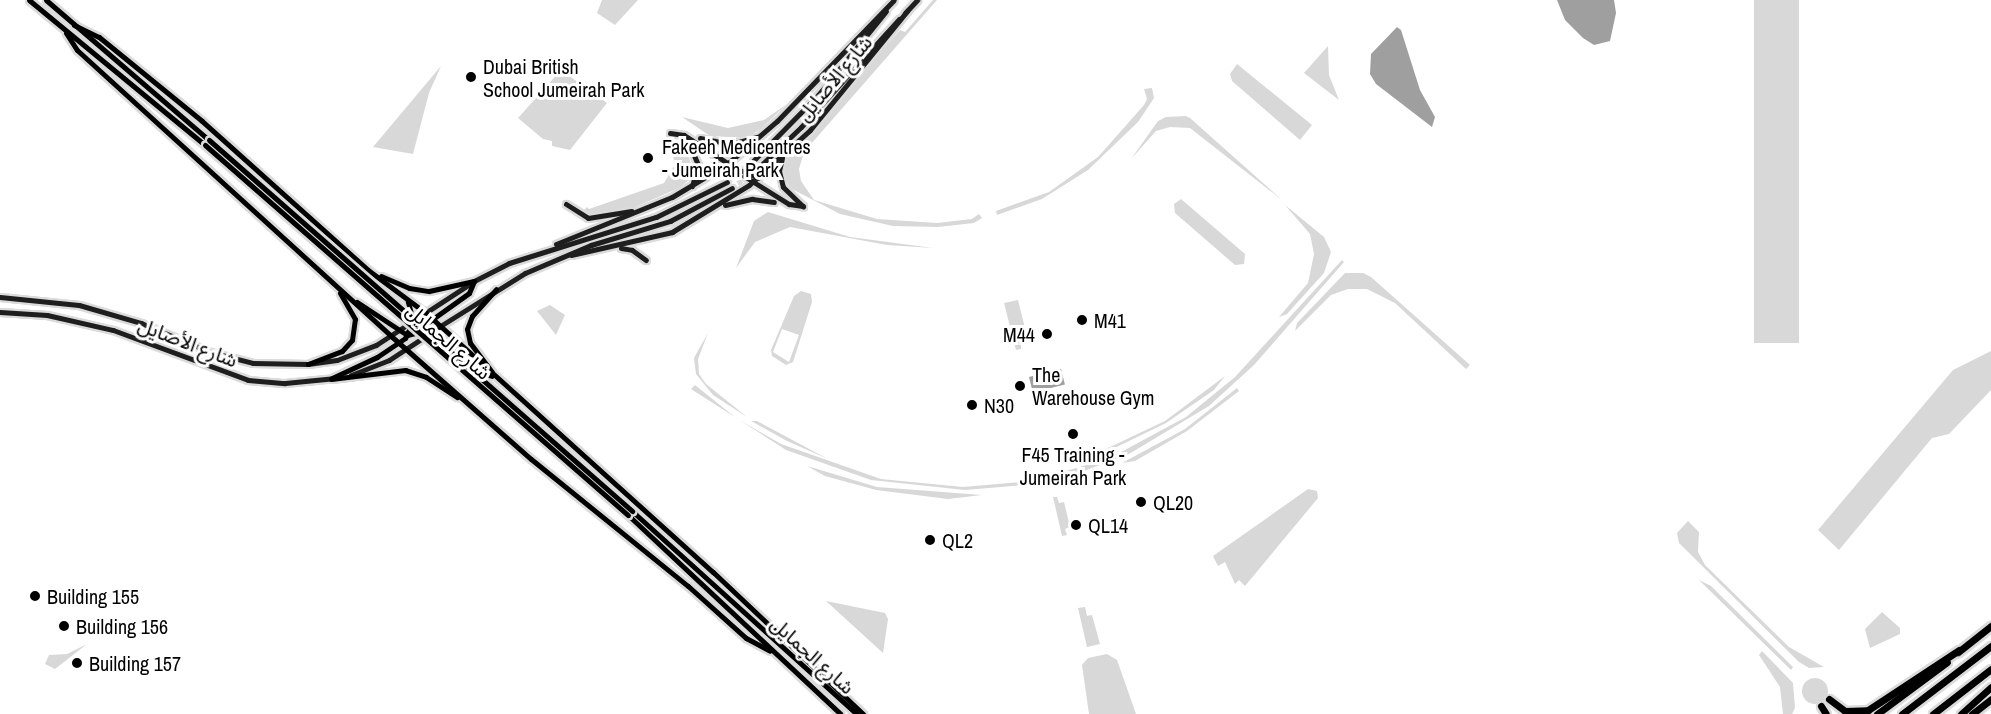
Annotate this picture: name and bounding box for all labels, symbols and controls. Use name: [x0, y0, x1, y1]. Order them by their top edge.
street label: شارع الأصايل: [791, 30, 877, 126]
place label: Dubai British School Jumeirah Park: [483, 54, 644, 101]
marker: Dubai British School Jumeirah Park: [464, 70, 478, 84]
place label: Fakeeh Medicentres - Jumeirah Park: [662, 134, 811, 181]
marker: Fakeeh Medicentres - Jumeirah Park: [639, 149, 657, 167]
street label: شارع الجمايل: [402, 298, 496, 384]
place label: M41: [1094, 308, 1126, 332]
street label: شارع الأصايل: [135, 312, 241, 372]
marker: M41: [1075, 313, 1089, 327]
place label: M44: [1003, 322, 1035, 346]
marker: M44: [1040, 327, 1054, 341]
place label: The Warehouse Gym: [1032, 362, 1154, 409]
marker: The Warehouse Gym: [1013, 379, 1027, 393]
place label: N30: [984, 393, 1014, 417]
marker: N30: [965, 398, 979, 412]
marker: F45 Training - Jumeirah Park: [1066, 427, 1080, 441]
place label: F45 Training - Jumeirah Park: [1020, 443, 1126, 490]
place label: QL20: [1153, 490, 1193, 514]
marker: QL20: [1134, 495, 1148, 509]
place label: QL14: [1088, 513, 1128, 537]
marker: QL14: [1069, 518, 1083, 532]
place label: QL2: [942, 528, 973, 552]
marker: QL2: [923, 533, 937, 547]
place label: Building 155: [47, 584, 139, 608]
marker: Building 155: [28, 589, 42, 603]
street label: شارع الجمايل: [766, 611, 860, 699]
place label: Building 156: [76, 614, 168, 638]
marker: Building 156: [57, 619, 71, 633]
place label: Building 157: [89, 651, 181, 675]
marker: Building 157: [70, 656, 84, 670]

